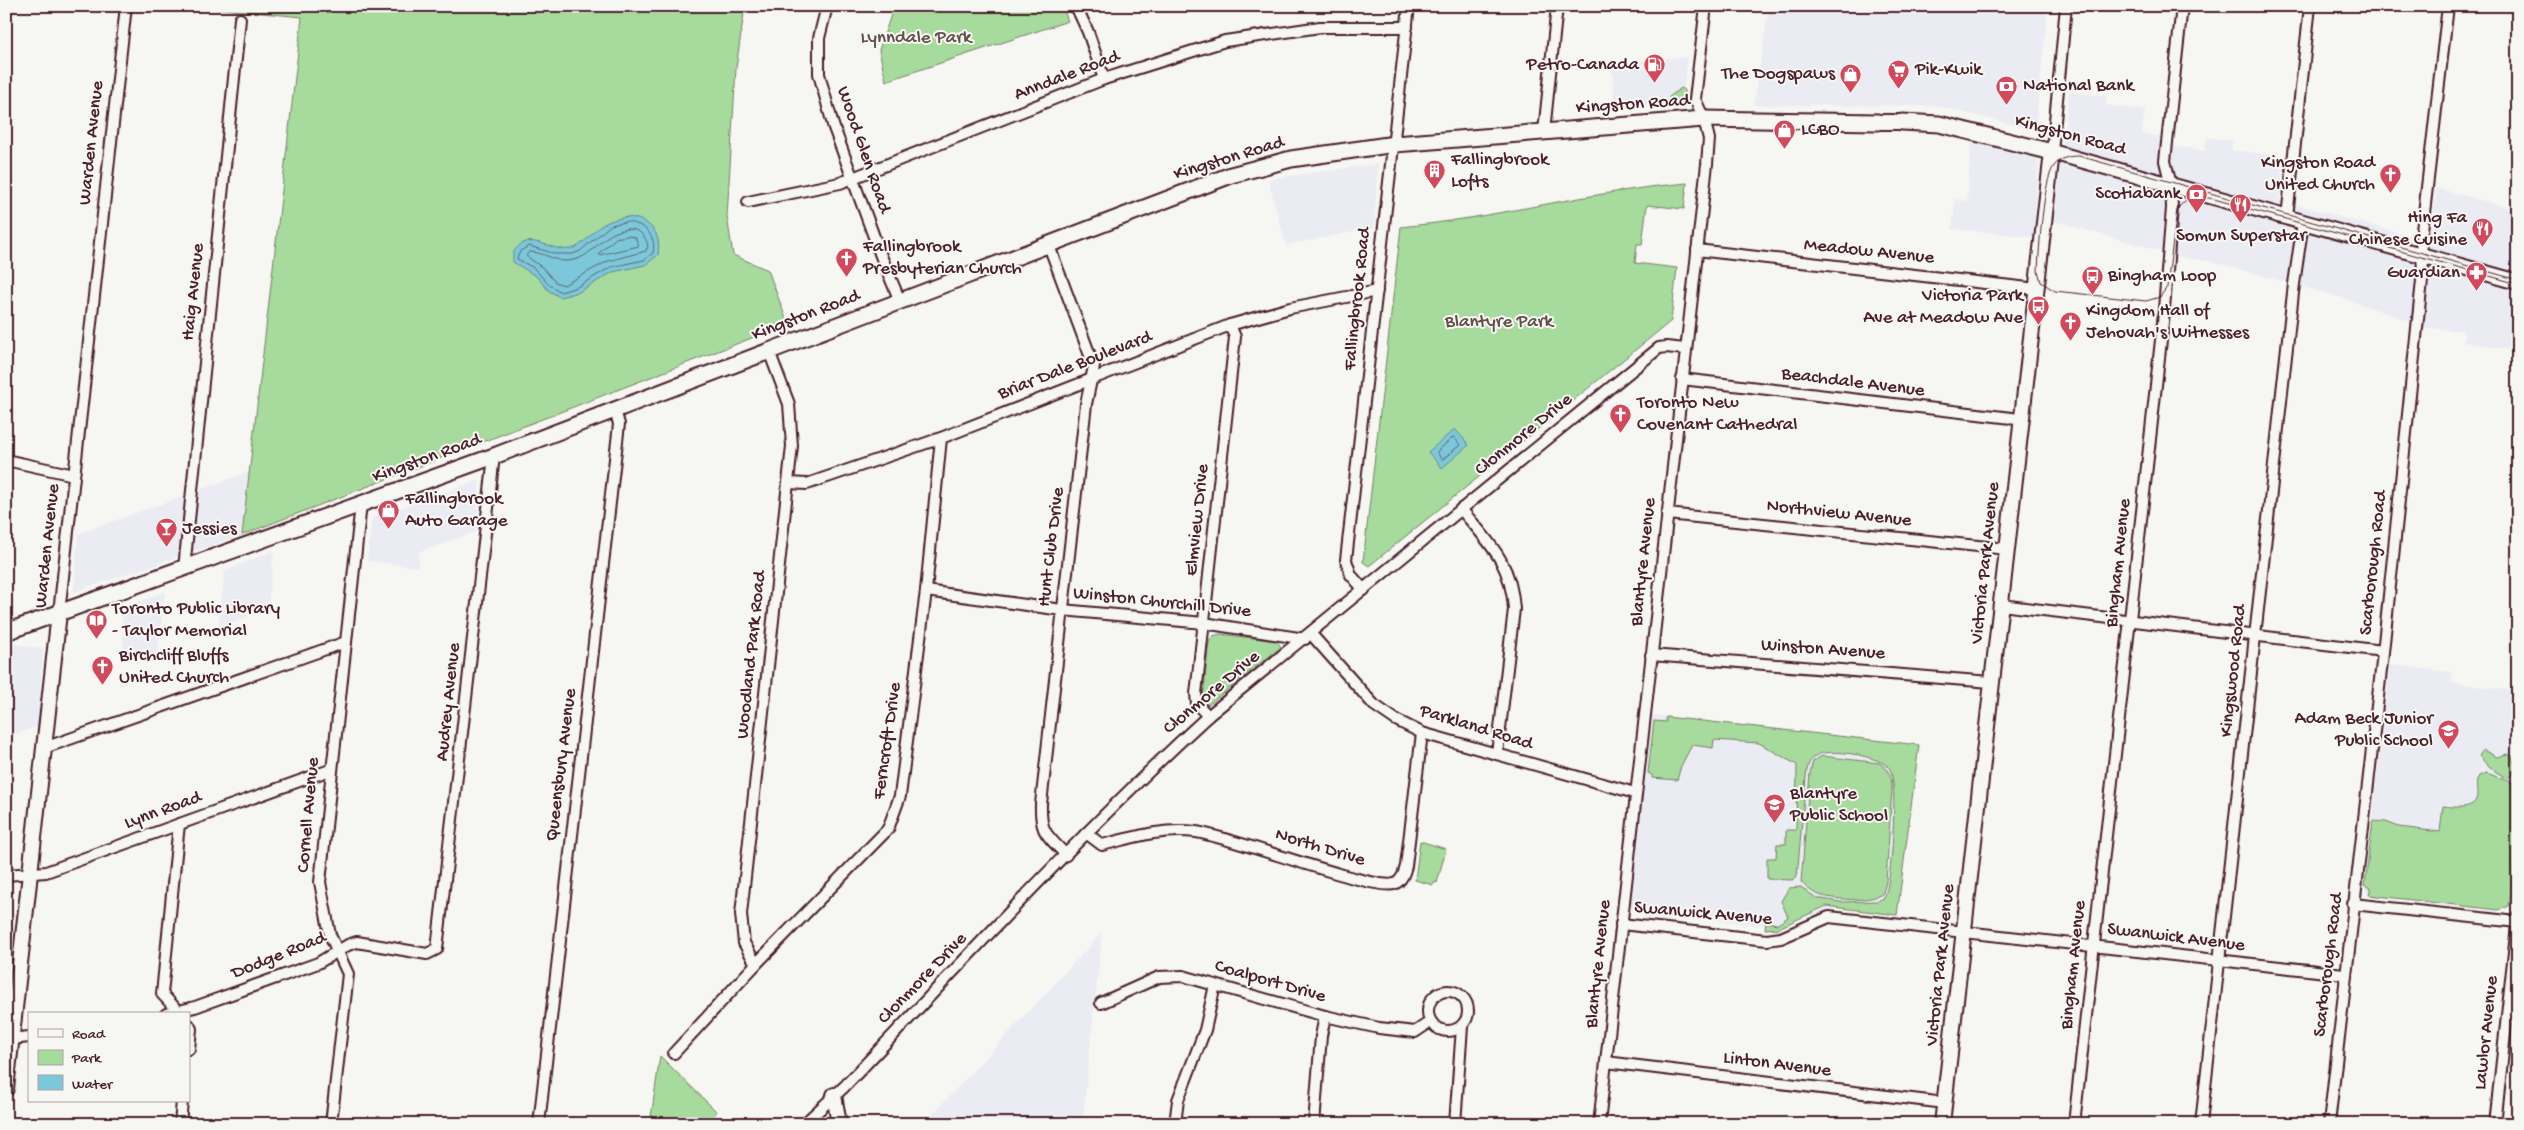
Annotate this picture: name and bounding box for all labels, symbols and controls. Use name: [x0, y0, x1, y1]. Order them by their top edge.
park label: Lynndale Park: [861, 27, 973, 50]
street label: Anndale Road: [1011, 45, 1125, 107]
fuel station icon: Petro-Canada: [1643, 53, 1667, 84]
place label: Petro-Canada: [1525, 54, 1640, 77]
supermarket icon: Pik-Kwik: [1887, 58, 1911, 89]
place label: Pik-Kwik: [1914, 59, 1983, 82]
shop icon: The Dogspaws: [1839, 62, 1863, 93]
place label: The Dogspaws: [1721, 63, 1836, 86]
bank icon: National Bank: [1995, 74, 2019, 105]
place label: National Bank: [2023, 75, 2135, 98]
street label: Warden Avenue: [74, 79, 110, 206]
street label: Wood Glen Road: [831, 84, 896, 218]
street label: Kingston Road: [1575, 89, 1693, 120]
street label: Kingston Road: [2012, 110, 2130, 162]
shop icon: LCBO: [1773, 118, 1797, 149]
place label: LCBO: [1801, 119, 1840, 142]
street label: Kingston Road: [1171, 131, 1289, 187]
place label: Fallingbrook Lofts: [1450, 149, 1550, 194]
place label: Kingston Road United Church: [2261, 152, 2377, 197]
building icon: Fallingbrook Lofts: [1423, 159, 1447, 190]
church icon: Kingston Road United Church: [2379, 162, 2403, 193]
bank icon: Scotiabank: [2185, 182, 2209, 213]
place label: Scotiabank: [2095, 183, 2183, 206]
restaurant icon: Somun Superstar: [2229, 193, 2253, 224]
place label: Hing Fa Chinese Cuisine: [2349, 207, 2468, 252]
restaurant icon: Hing Fa Chinese Cuisine: [2471, 217, 2495, 248]
street label: Fallingbrook Road: [1339, 225, 1377, 373]
place label: Somun Superstar: [2176, 225, 2308, 248]
street label: Meadow Avenue: [1803, 234, 1935, 270]
place label: Fallingbrook Presbyterian Church: [862, 236, 1022, 281]
street label: Haig Avenue: [177, 242, 211, 342]
church icon: Fallingbrook Presbyterian Church: [835, 246, 859, 277]
pharmacy icon: Guardian: [2464, 261, 2488, 292]
place label: Guardian: [2387, 262, 2460, 285]
bus stop icon: Bingham Loop: [2080, 264, 2104, 295]
place label: Bingham Loop: [2107, 265, 2217, 288]
street label: Kingston Road: [749, 284, 865, 347]
place label: Victoria Park Ave at Meadow Ave: [1863, 285, 2025, 330]
bus stop icon: Victoria Park Ave at Meadow Ave: [2027, 295, 2051, 326]
place label: Kingdom Hall of Jehovah's Witnesses: [2086, 300, 2250, 345]
church icon: Kingdom Hall of Jehovah's Witnesses: [2058, 310, 2082, 341]
park label: Blantyre Park: [1444, 311, 1554, 334]
street label: Briar Dale Boulevard: [994, 325, 1157, 406]
street label: Beachdale Avenue: [1779, 363, 1926, 403]
street label: Clonmore Drive: [1470, 388, 1578, 481]
place label: Toronto New Covenant Cathedral: [1636, 392, 1797, 437]
church icon: Toronto New Covenant Cathedral: [1609, 402, 1633, 433]
street label: Kingston Road: [369, 428, 486, 489]
street label: Elmview Drive: [1181, 463, 1215, 577]
street label: Victoria Park Avenue: [1966, 481, 2006, 646]
street label: Warden Avenue: [30, 482, 66, 609]
street label: Hunt Club Drive: [1033, 486, 1071, 608]
place label: Fallingbrook Auto Garage: [404, 488, 508, 533]
street label: Scarborough Road: [2355, 488, 2393, 636]
street label: Northview Avenue: [1765, 495, 1913, 533]
street label: Blantyre Avenue: [1626, 497, 1662, 628]
street label: Bingham Avenue: [2101, 497, 2137, 630]
shop icon: Fallingbrook Auto Garage: [377, 498, 401, 529]
bar icon: Jessies: [154, 517, 178, 548]
place label: Jessies: [182, 518, 238, 541]
street label: Woodland Park Road: [732, 568, 772, 740]
street label: Winston Churchill Drive: [1072, 582, 1252, 624]
place label: Toronto Public Library - Taylor Memorial: [111, 598, 281, 643]
street label: Kingswood Road: [2216, 602, 2253, 738]
library icon: Toronto Public Library - Taylor Memorial: [84, 608, 108, 639]
street label: Winston Avenue: [1760, 634, 1886, 666]
street label: Audrey Avenue: [431, 642, 467, 762]
place label: Birchcliff Bluffs United Church: [118, 645, 230, 690]
street label: Clonmore Drive: [1159, 646, 1265, 740]
church icon: Birchcliff Bluffs United Church: [91, 655, 115, 686]
street label: Ferncroft Drive: [868, 681, 908, 802]
street label: Queensbury Avenue: [541, 687, 583, 843]
street label: Parkland Road: [1416, 700, 1537, 757]
place label: Adam Beck Junior Public School: [2294, 708, 2435, 753]
school or university icon: Adam Beck Junior Public School: [2437, 718, 2461, 749]
street label: Cornell Avenue: [293, 756, 326, 874]
place label: Blantyre Public School: [1789, 783, 1888, 828]
street label: Lynn Road: [121, 786, 206, 836]
school or university icon: Blantyre Public School: [1762, 793, 1786, 824]
street label: North Drive: [1272, 823, 1368, 873]
street label: Victoria Park Avenue: [1921, 883, 1961, 1048]
street label: Scarborough Road: [2309, 890, 2349, 1038]
street label: Swanwick Avenue: [1633, 897, 1773, 932]
street label: Blantyre Avenue: [1581, 899, 1617, 1030]
street label: Bingham Avenue: [2056, 899, 2092, 1032]
street label: Swanwick Avenue: [2106, 918, 2246, 958]
street label: Dodge Road: [226, 926, 331, 986]
street label: Clonmore Drive: [873, 928, 973, 1030]
street label: Coalport Drive: [1212, 955, 1328, 1009]
street label: Lawlor Avenue: [2470, 975, 2504, 1091]
legend: [28, 1012, 190, 1102]
text: Road: [72, 1026, 106, 1044]
street label: Linton Avenue: [1722, 1047, 1832, 1083]
text: Park: [71, 1050, 102, 1068]
text: Water: [72, 1076, 114, 1094]

